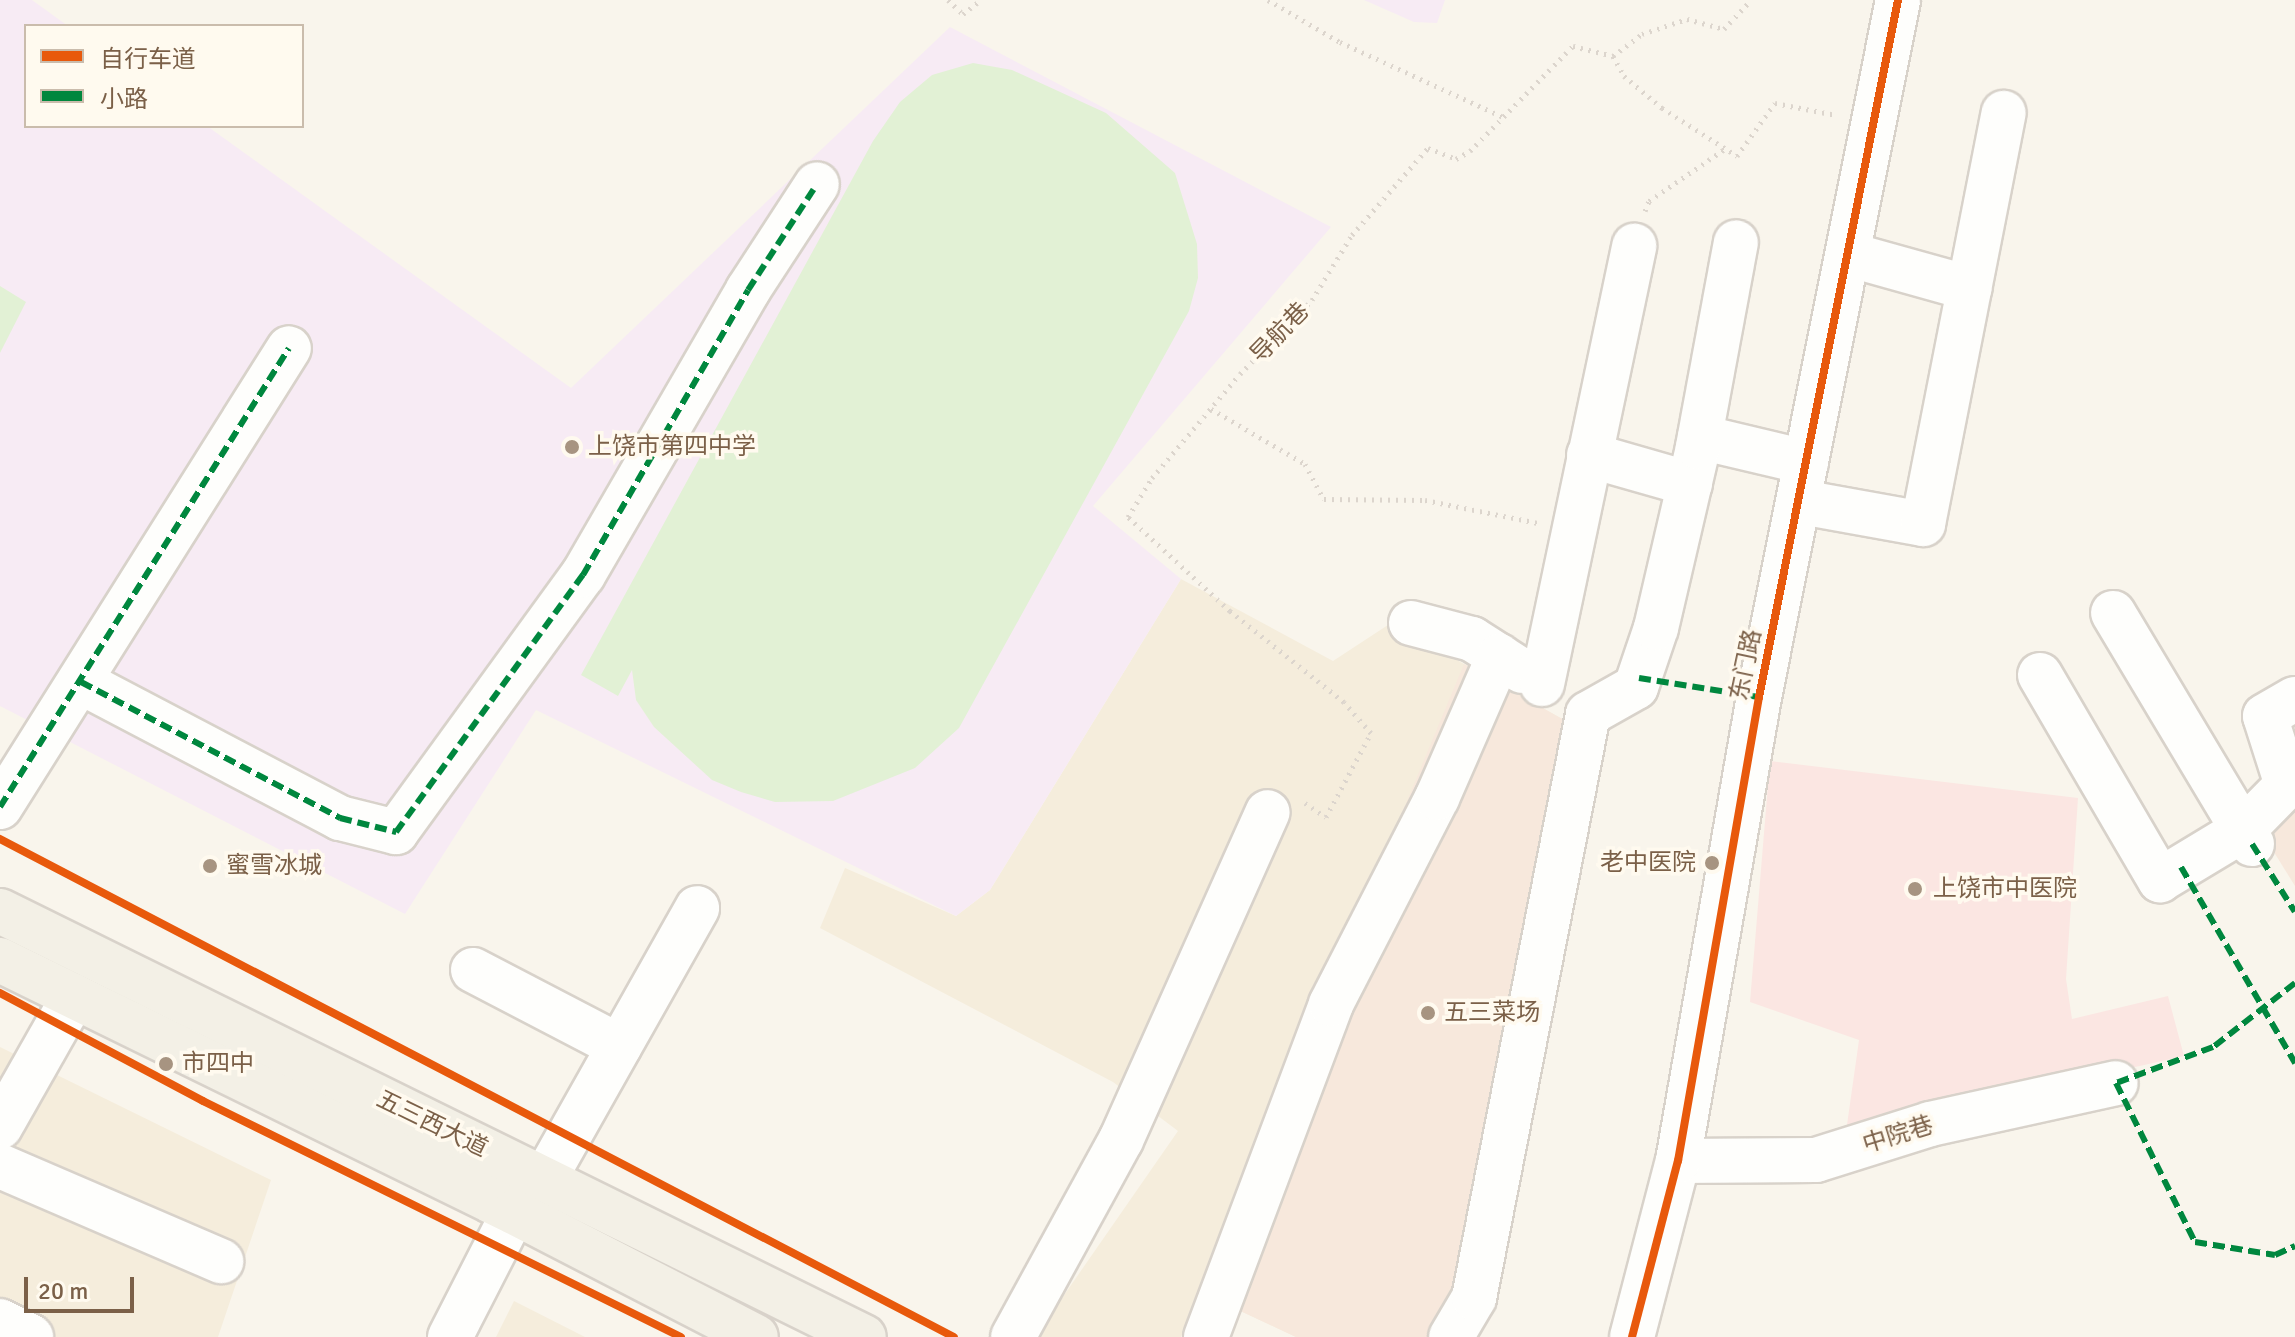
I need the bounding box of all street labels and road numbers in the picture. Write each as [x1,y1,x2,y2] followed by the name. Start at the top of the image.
[1245,297,1315,369] street label: 导航巷
[1724,627,1768,703] street label: 东门路
[372,1085,492,1163] street label: 五三西大道
[1859,1111,1937,1159] street label: 中院巷

